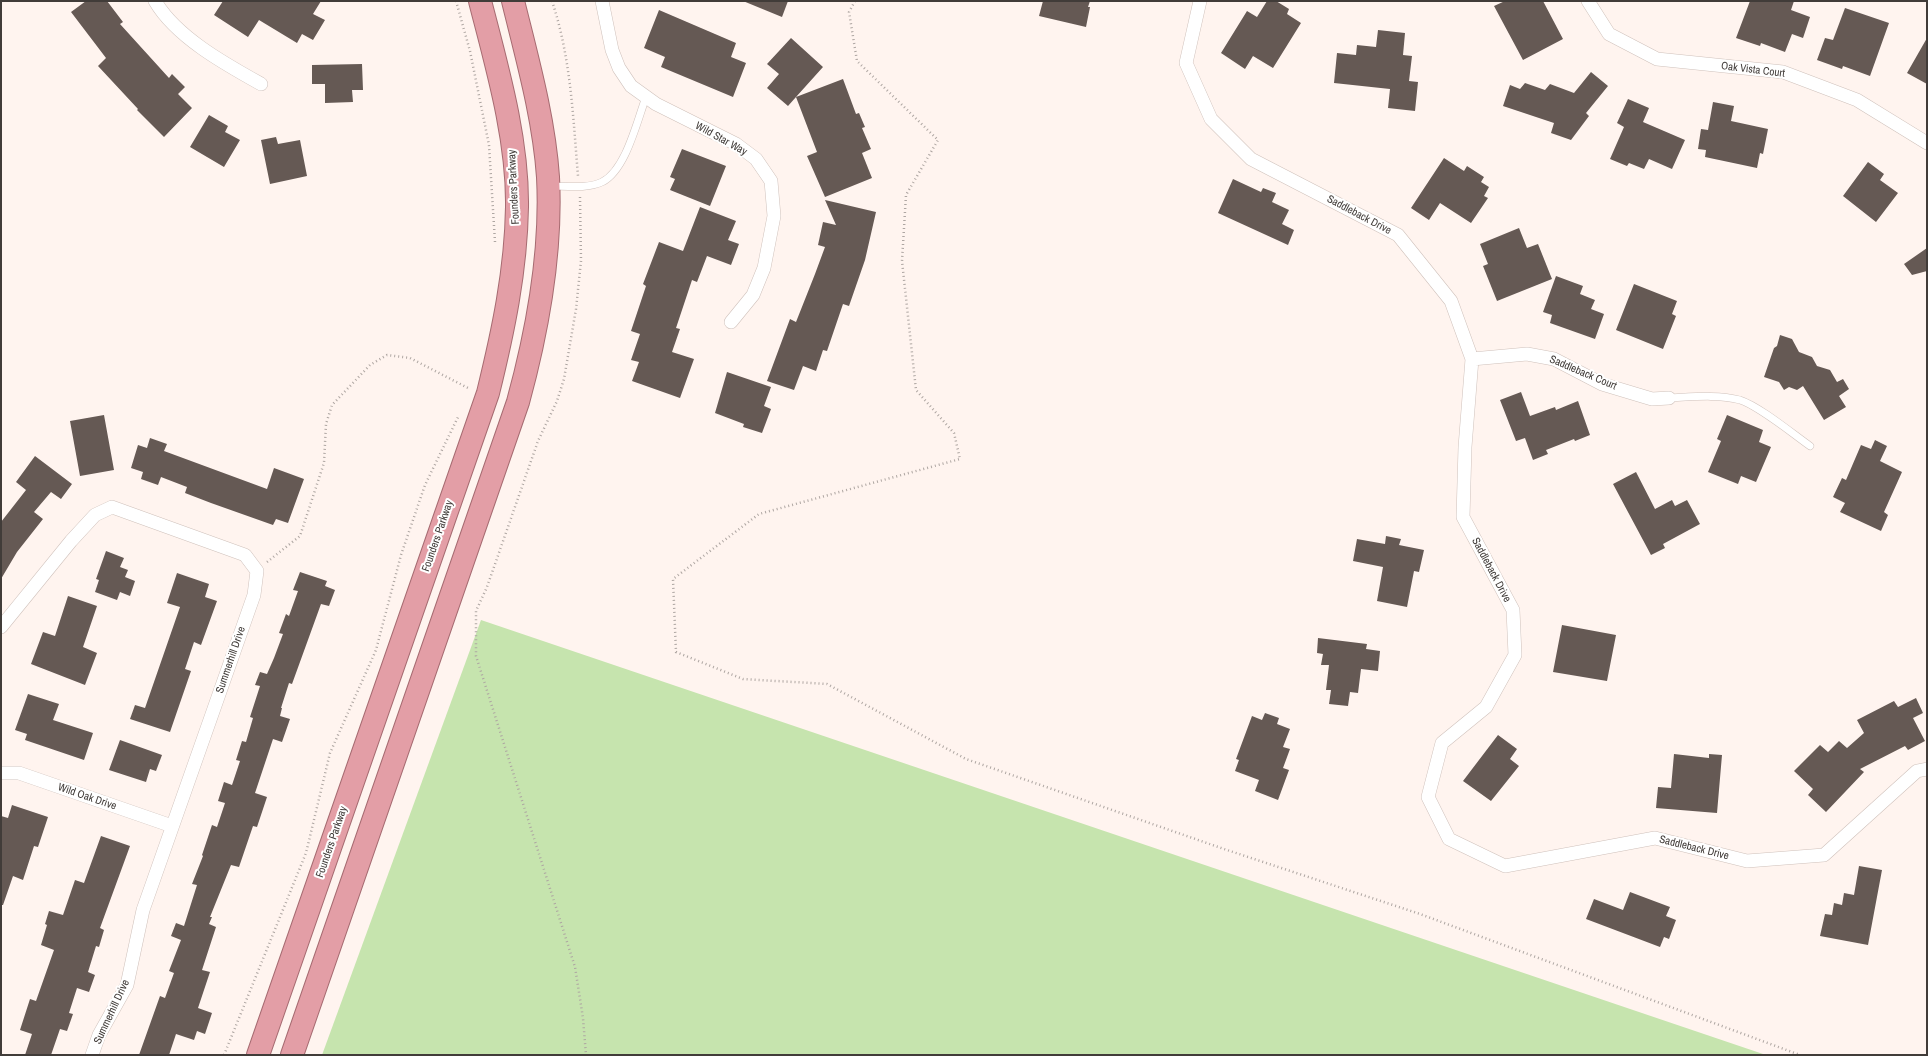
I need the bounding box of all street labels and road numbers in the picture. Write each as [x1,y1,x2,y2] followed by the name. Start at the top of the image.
[1720,60,1786,80] street label: Oak Vista Court
[693,119,749,159] street label: Wild Star Way
[505,149,523,225] street label: Founders Parkway
[1324,192,1394,238] street label: Saddleback Drive
[1547,353,1619,393] street label: Saddleback Court
[420,499,456,573] street label: Founders Parkway
[1468,535,1514,605] street label: Saddleback Drive
[213,625,249,695] street label: Summerhill Drive
[56,781,118,813] street label: Wild Oak Drive
[314,805,350,879] street label: Founders Parkway
[1658,833,1730,863] street label: Saddleback Drive
[91,978,133,1046] street label: Summerhill Drive

